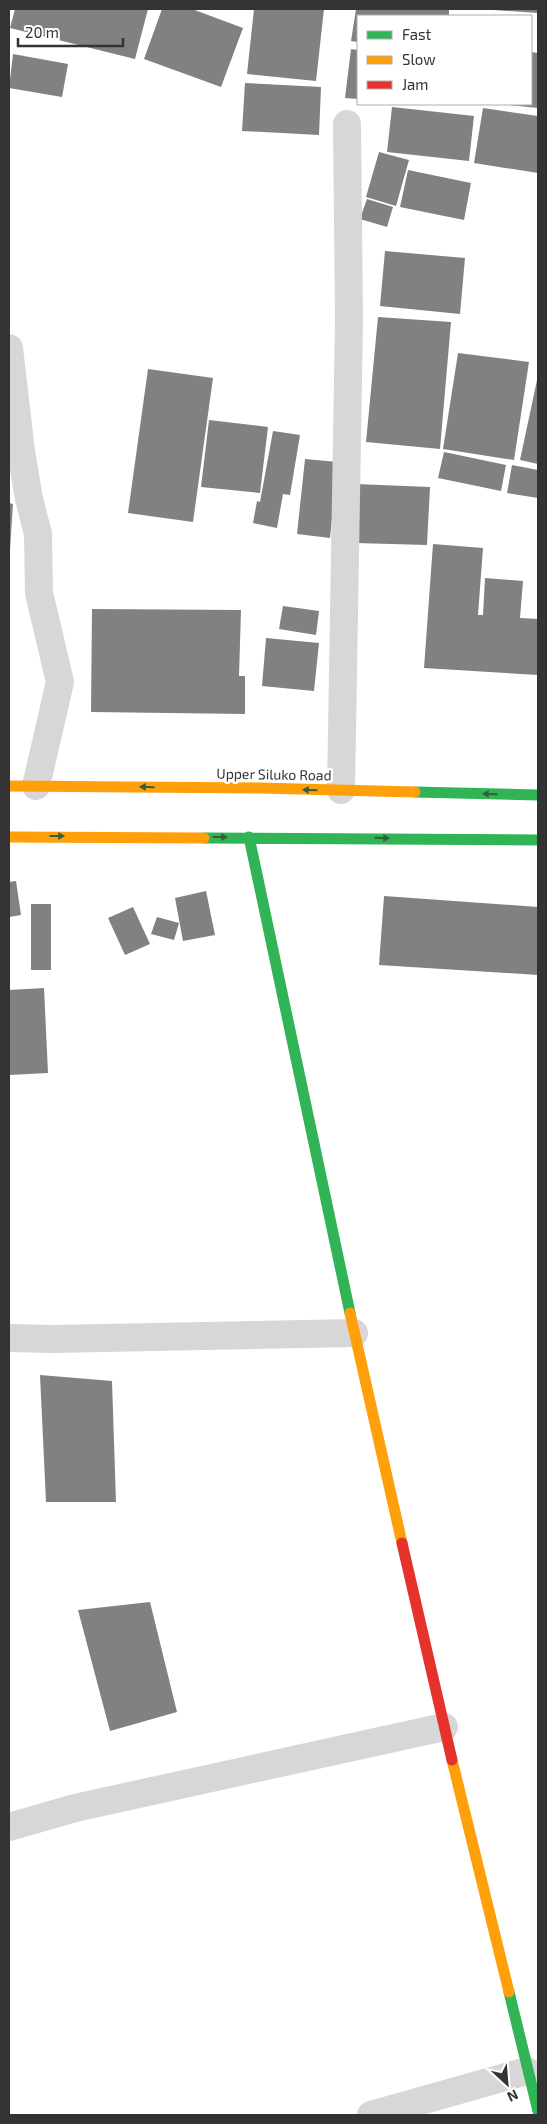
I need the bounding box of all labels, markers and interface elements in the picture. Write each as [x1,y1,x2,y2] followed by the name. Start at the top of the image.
[18,15,122,47] scale bar
[357,15,532,105] legend
[25,23,59,41] text: 20 m
[402,25,432,43] text: Fast
[402,50,436,68] text: Slow
[402,75,428,93] text: Jam
[216,764,332,784] street label: Upper Siluko Road
[139,783,155,791] one-way arrow
[301,785,317,793] one-way arrow
[481,789,497,797] one-way arrow
[50,832,66,840] one-way arrow
[212,833,228,841] one-way arrow
[375,834,391,842] one-way arrow
[482,2059,532,2109] north arrow
[505,2086,521,2106] text: N

